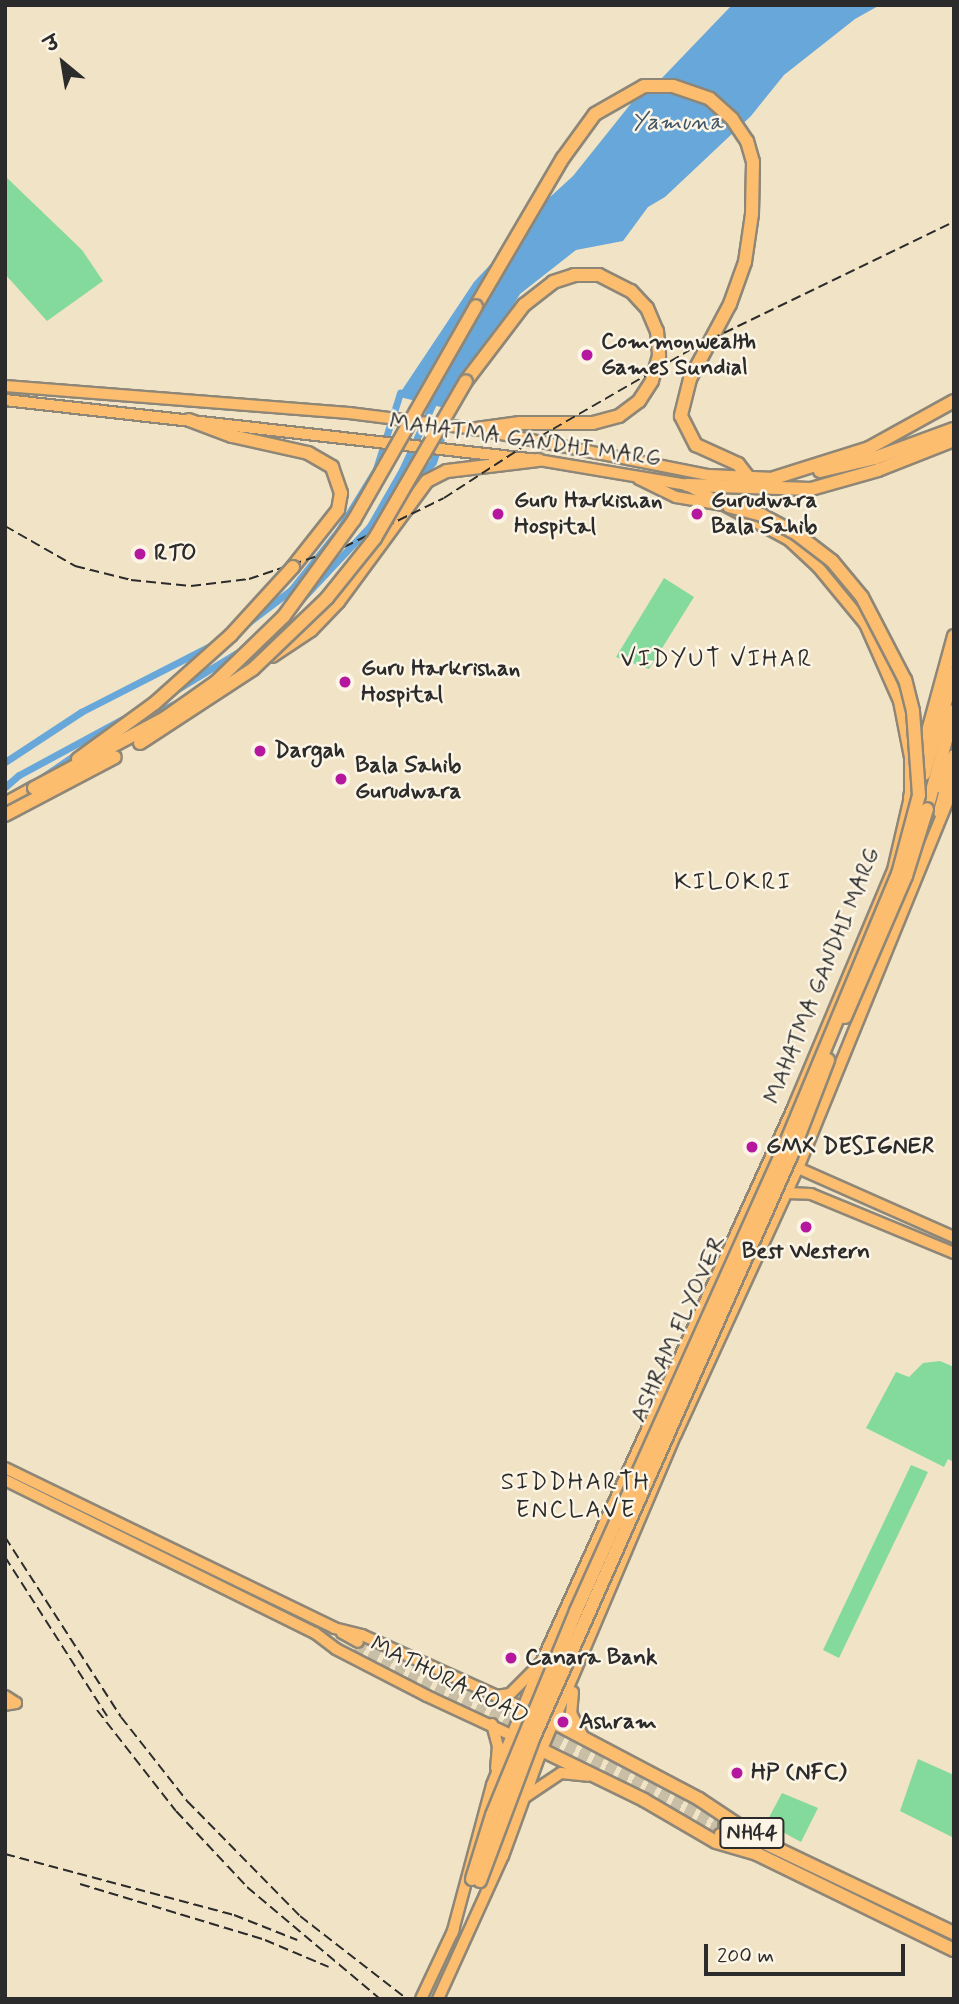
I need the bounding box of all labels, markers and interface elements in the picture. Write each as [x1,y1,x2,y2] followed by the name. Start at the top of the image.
[28,28,98,98] north arrow
[41,30,64,58] text: उ
[631,109,723,137] water label: Yamuna
[601,328,756,382] place label: Commonwealth Games Sundial
[579,347,595,363] marker: Commonwealth Games Sundial
[385,408,665,474] street label: MAHATMA GANDHI MARG
[514,487,659,541] place label: Guru Harkishan Hospital
[711,487,817,541] place label: Gurudwara Bala Sahib
[488,504,508,524] marker: Guru Harkishan Hospital
[689,506,705,522] marker: Gurudwara Bala Sahib
[154,540,197,568] place label: RTO
[132,546,148,562] marker: RTO
[624,646,810,674] district label: VIDYUT VIHAR
[361,655,515,709] place label: Guru Harkrishan Hospital
[335,672,355,692] marker: Guru Harkrishan Hospital
[274,737,345,765] place label: Dargah
[252,743,268,759] marker: Dargah
[355,752,461,806] place label: Bala Sahib Gurudwara
[333,771,349,787] marker: Bala Sahib Gurudwara
[758,841,888,1111] street label: MAHATMA GANDHI MARG
[680,869,786,897] district label: KILOKRI
[766,1133,934,1161] place label: GMX DESIGNER
[744,1139,760,1155] marker: GMX DESIGNER
[798,1219,814,1235] marker: Best Western
[627,1234,731,1424] street label: ASHRAM FLYOVER
[742,1238,870,1266] place label: Best Western
[502,1469,650,1525] district label: SIDDHARTH ENCLAVE
[366,1631,532,1731] street label: MATHURA ROAD
[525,1644,658,1672] place label: Canara Bank
[503,1650,519,1666] marker: Canara Bank
[579,1708,657,1736] place label: Ashram
[553,1712,573,1732] marker: Ashram
[751,1759,847,1787] place label: HP (NFC)
[729,1765,745,1781] marker: HP (NFC)
[719,1815,785,1850] road number: NH44
[707,1930,908,1974] scale bar
[717,1942,774,1970] text: 200 m

